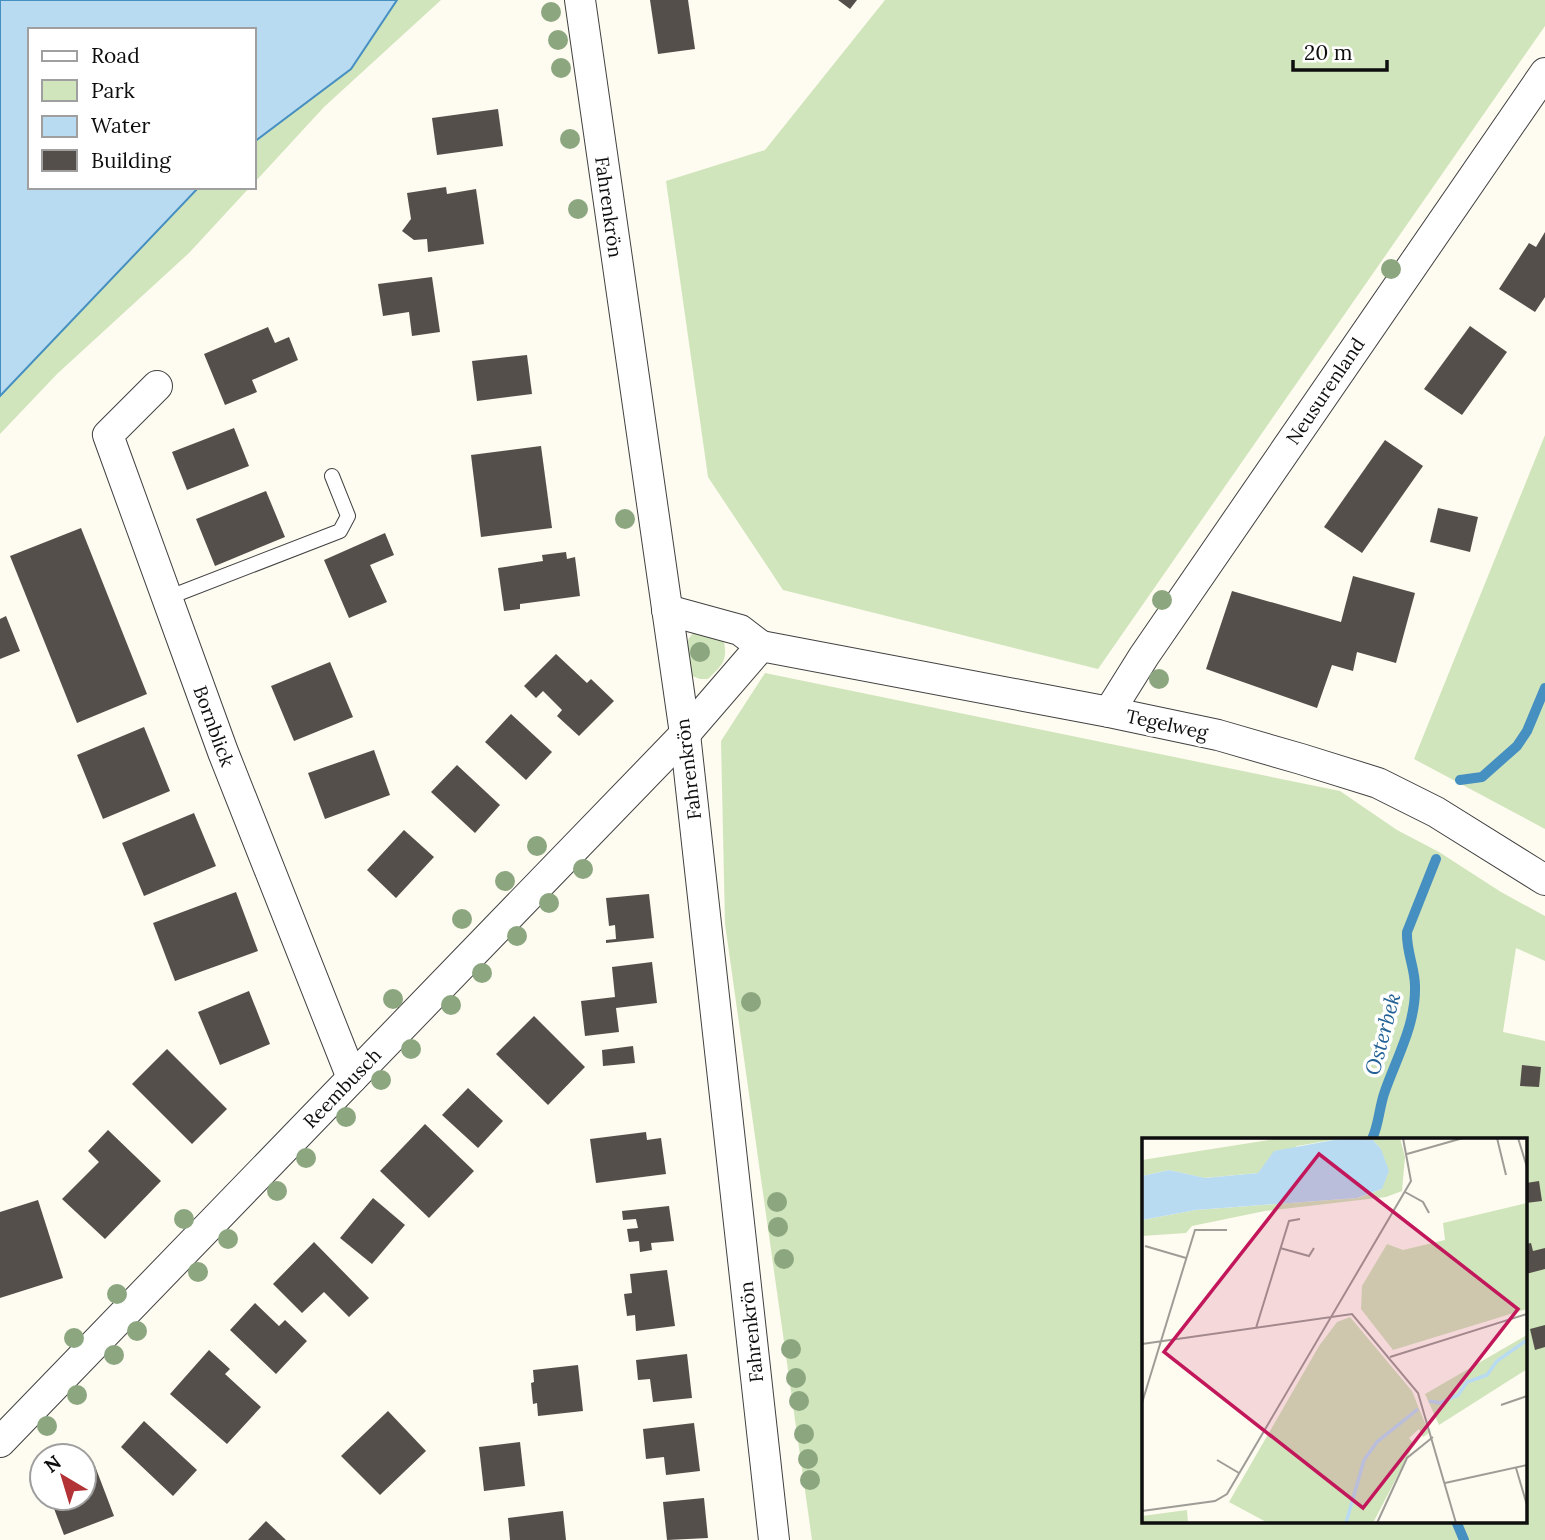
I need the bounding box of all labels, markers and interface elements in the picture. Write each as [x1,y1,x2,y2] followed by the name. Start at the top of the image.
[28,28,256,189] legend
[1293,28,1388,72] scale bar
[1304,39,1353,66] text: 20 m
[91,42,140,69] text: Road
[91,77,135,104] text: Park
[91,112,150,139] text: Water
[91,147,171,174] text: Building
[590,155,628,259] street label: Fahrenkrön
[1280,333,1370,449] street label: Neusurenland
[188,682,240,771] street label: Bornblick
[1124,704,1211,744] street label: Tegelweg
[670,717,706,821] street label: Fahrenkrön
[1359,990,1406,1078] water label: Osterbek
[298,1043,386,1133] street label: Reembusch
[1142,1138,1528,1522] inset map
[734,1280,768,1384] street label: Fahrenkrön
[28,1442,98,1512] north arrow
[39,1449,66,1478] text: N

